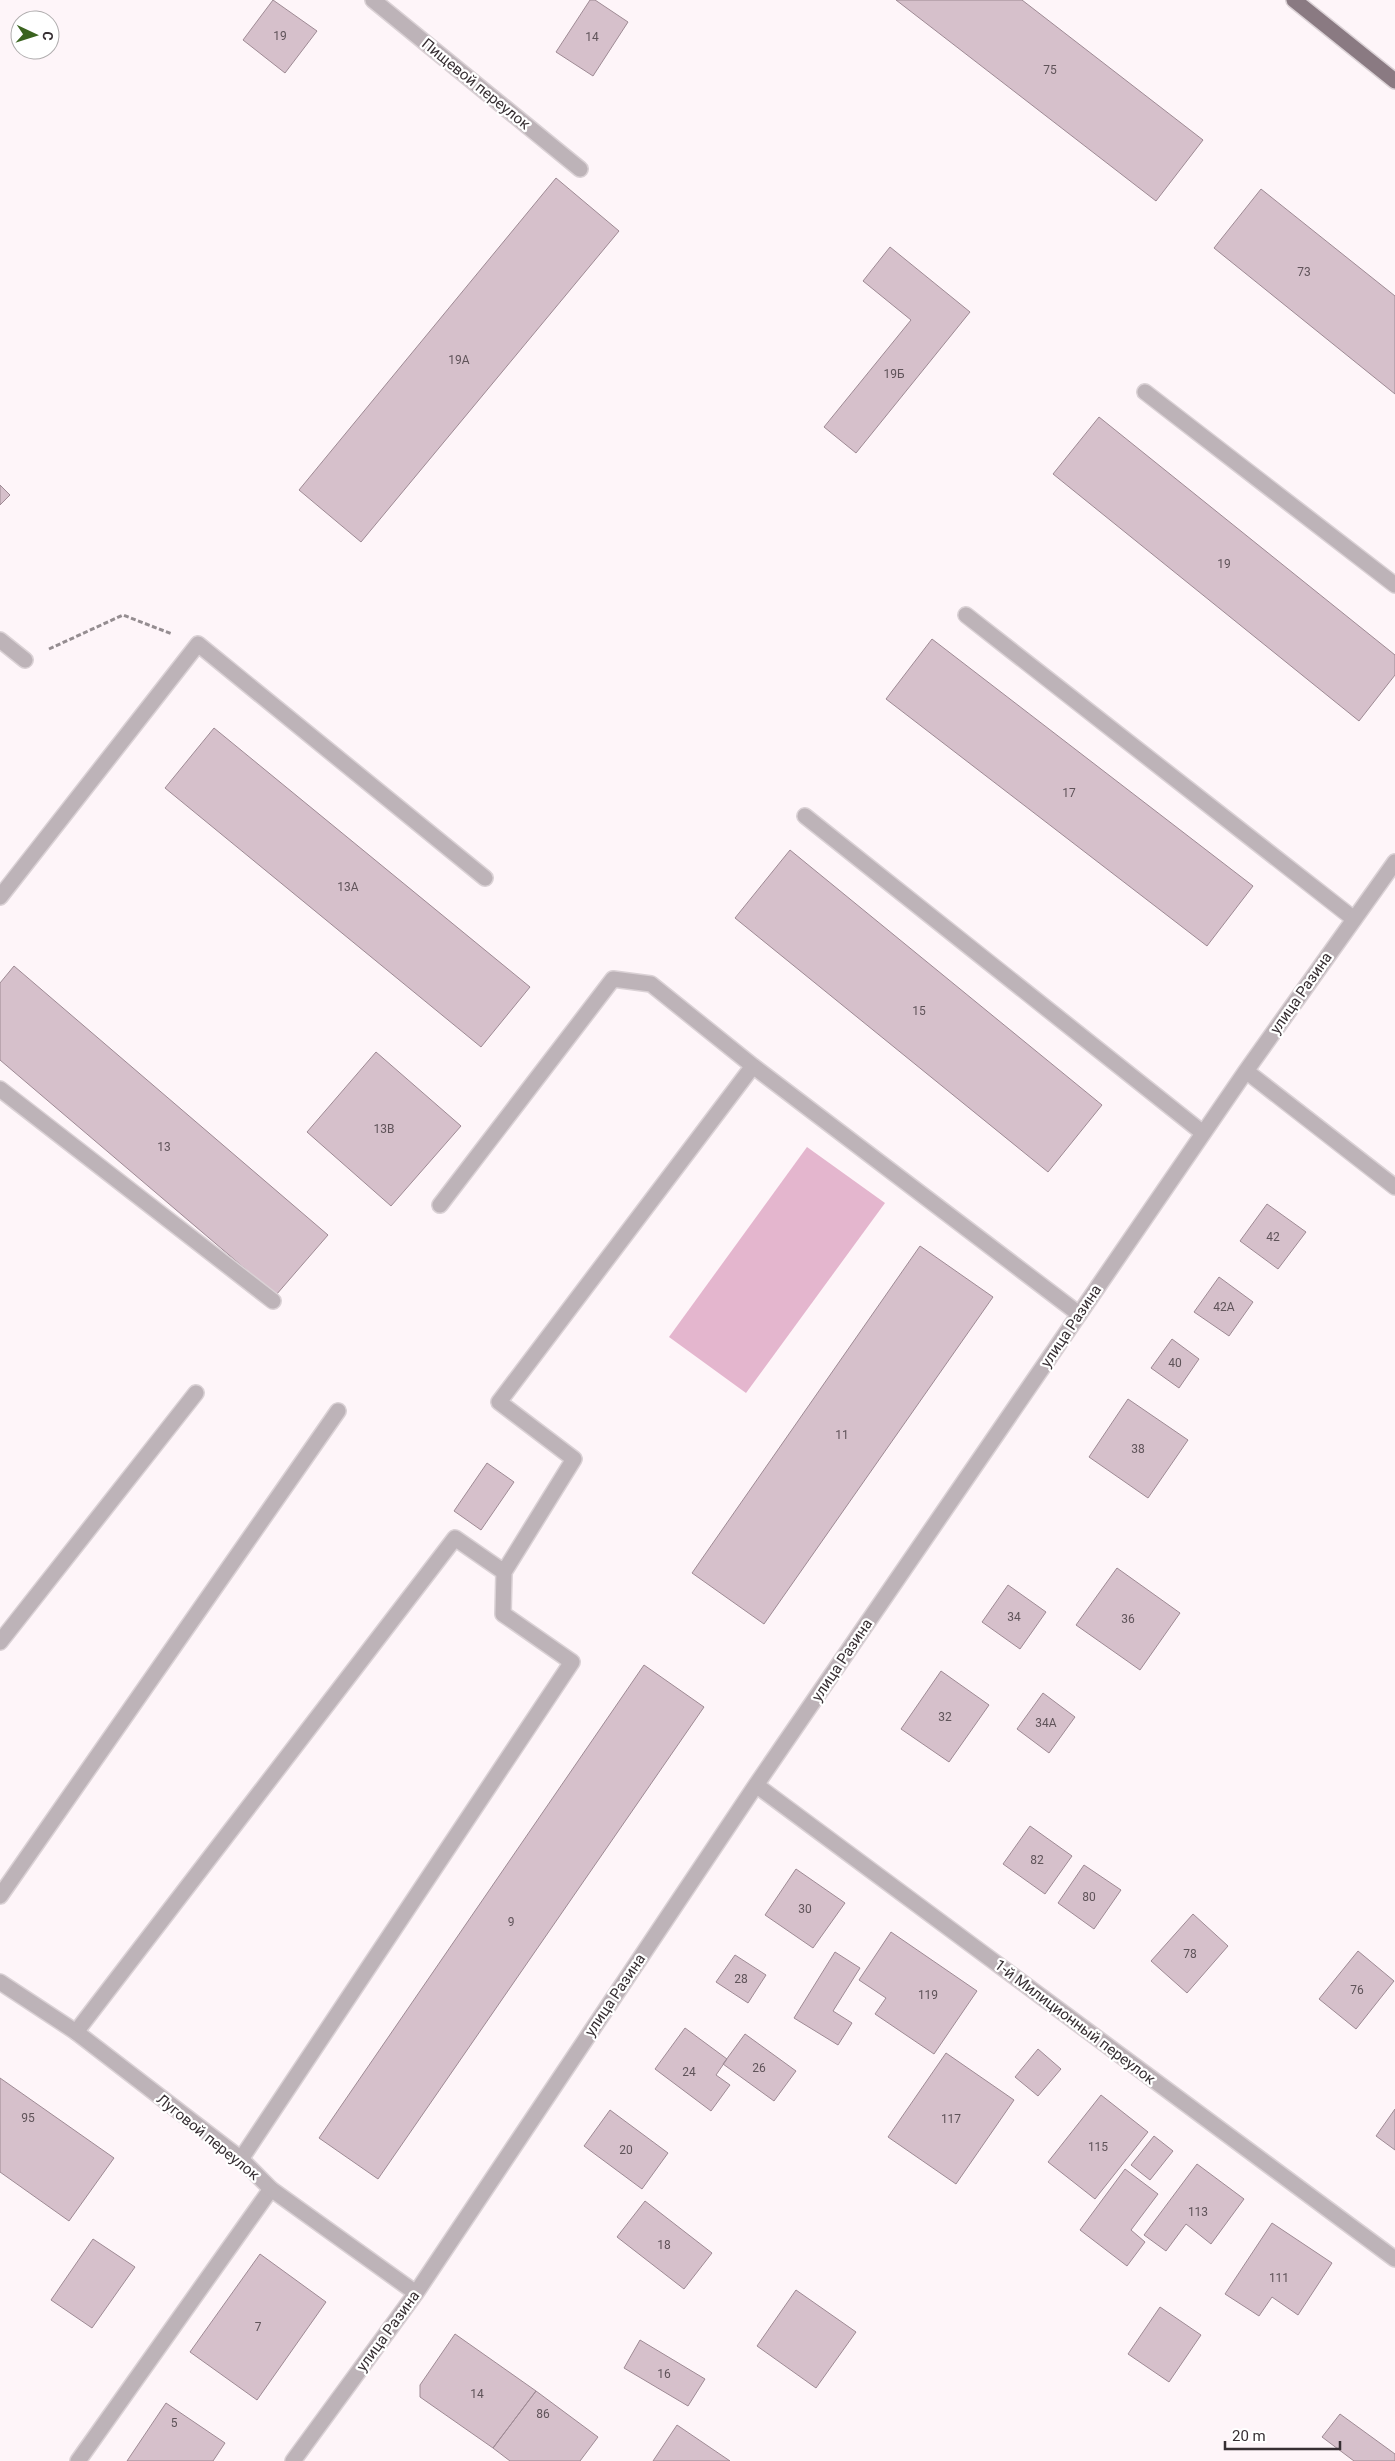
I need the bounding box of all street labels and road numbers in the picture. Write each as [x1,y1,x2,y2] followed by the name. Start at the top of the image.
[418,35,534,133] street label: Пищевой переулок
[1266,949,1336,1037] street label: улица Разина
[1037,1281,1105,1371] street label: улица Разина
[808,1615,876,1705] street label: улица Разина
[581,1950,649,2040] street label: улица Разина
[991,1956,1159,2088] street label: 1-й Милиционный переулок
[153,2090,263,2184] street label: Луговой переулок
[353,2287,423,2375] street label: улица Разина

